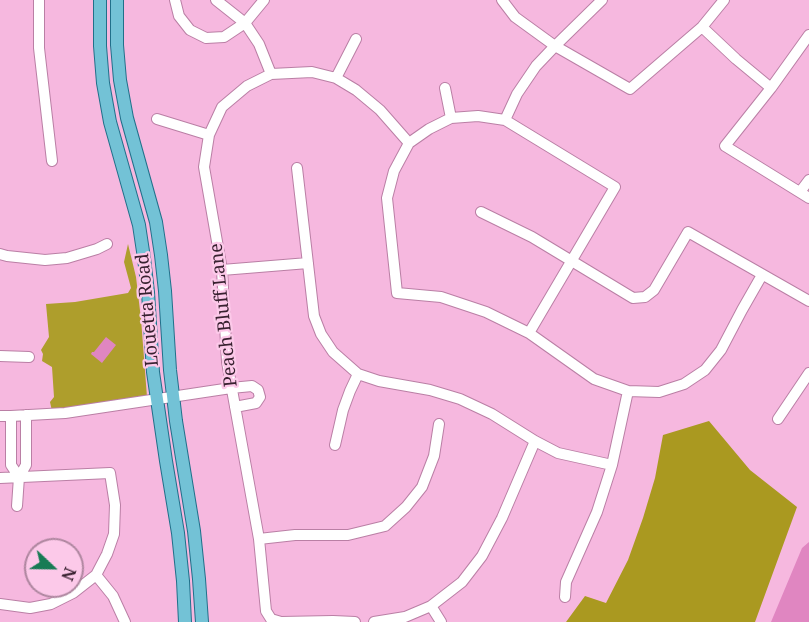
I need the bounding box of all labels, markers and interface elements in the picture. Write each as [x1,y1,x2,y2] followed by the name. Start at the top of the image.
[206,242,242,388] street label: Peach Bluff Lane
[132,253,164,367] street label: Louetta Road
[24,538,84,598] north arrow
[56,564,81,584] text: N

